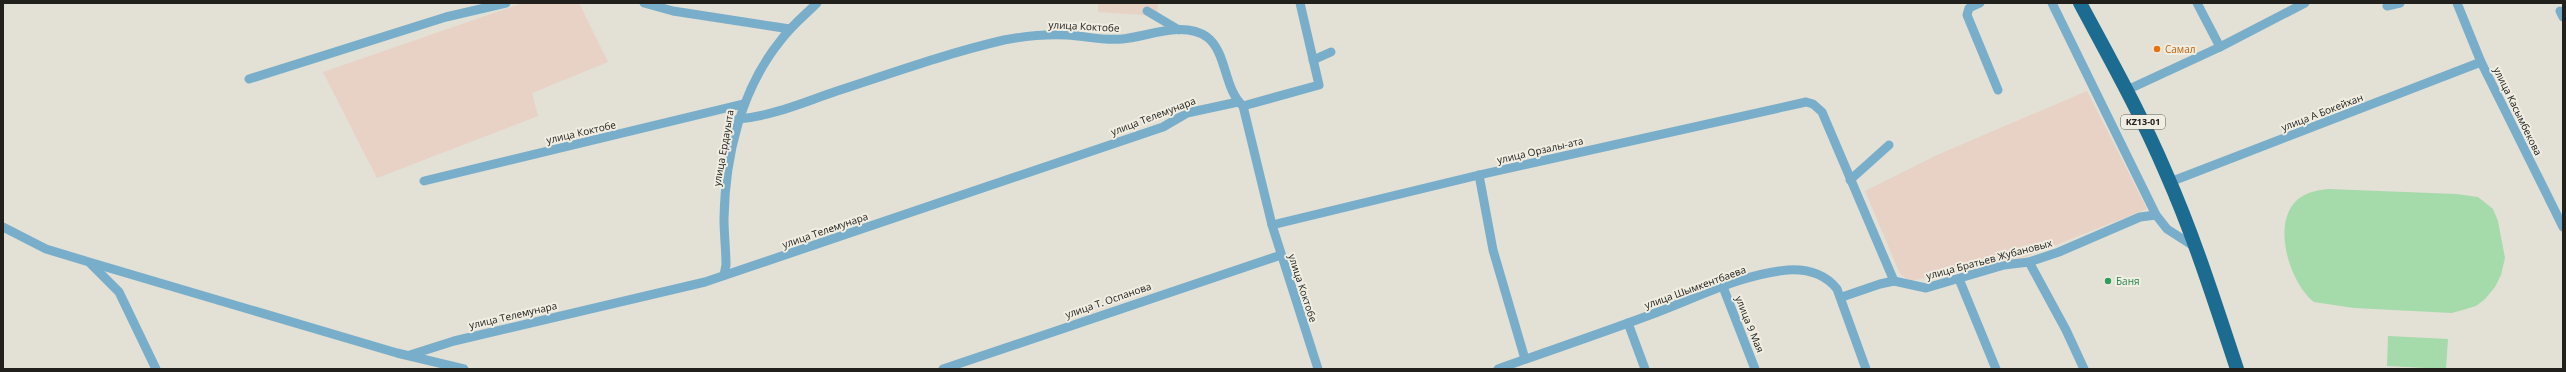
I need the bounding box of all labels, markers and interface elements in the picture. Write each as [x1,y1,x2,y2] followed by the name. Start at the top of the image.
[1048,17,1120,35] street label: улица Коктобе
[2165,42,2195,56] place label: Самал
[2152,44,2162,54] marker: Самал
[2490,64,2546,158] street label: улица Касымбекова
[2279,90,2365,134] street label: улица А Бокейхан
[1109,93,1197,139] street label: улица Телемунара
[709,109,737,187] street label: улица Ердауыта
[2121,115,2165,129] road number: KZ13-01
[545,117,618,147] street label: улица Коктобе
[1495,133,1585,167] street label: улица Орзалы-ата
[780,209,870,251] street label: улица Телемунара
[1925,235,2054,283] street label: улица Братьев Жубановых
[1285,252,1321,324] street label: улица Коктобе
[1642,262,1748,312] street label: улица Шымкентбаева
[2116,274,2140,288] place label: Баня
[2103,276,2113,286] marker: Баня
[1063,279,1153,321] street label: улица Т. Оспанова
[1732,294,1768,354] street label: улица 9 Мая
[468,298,558,332] street label: улица Телемунара

